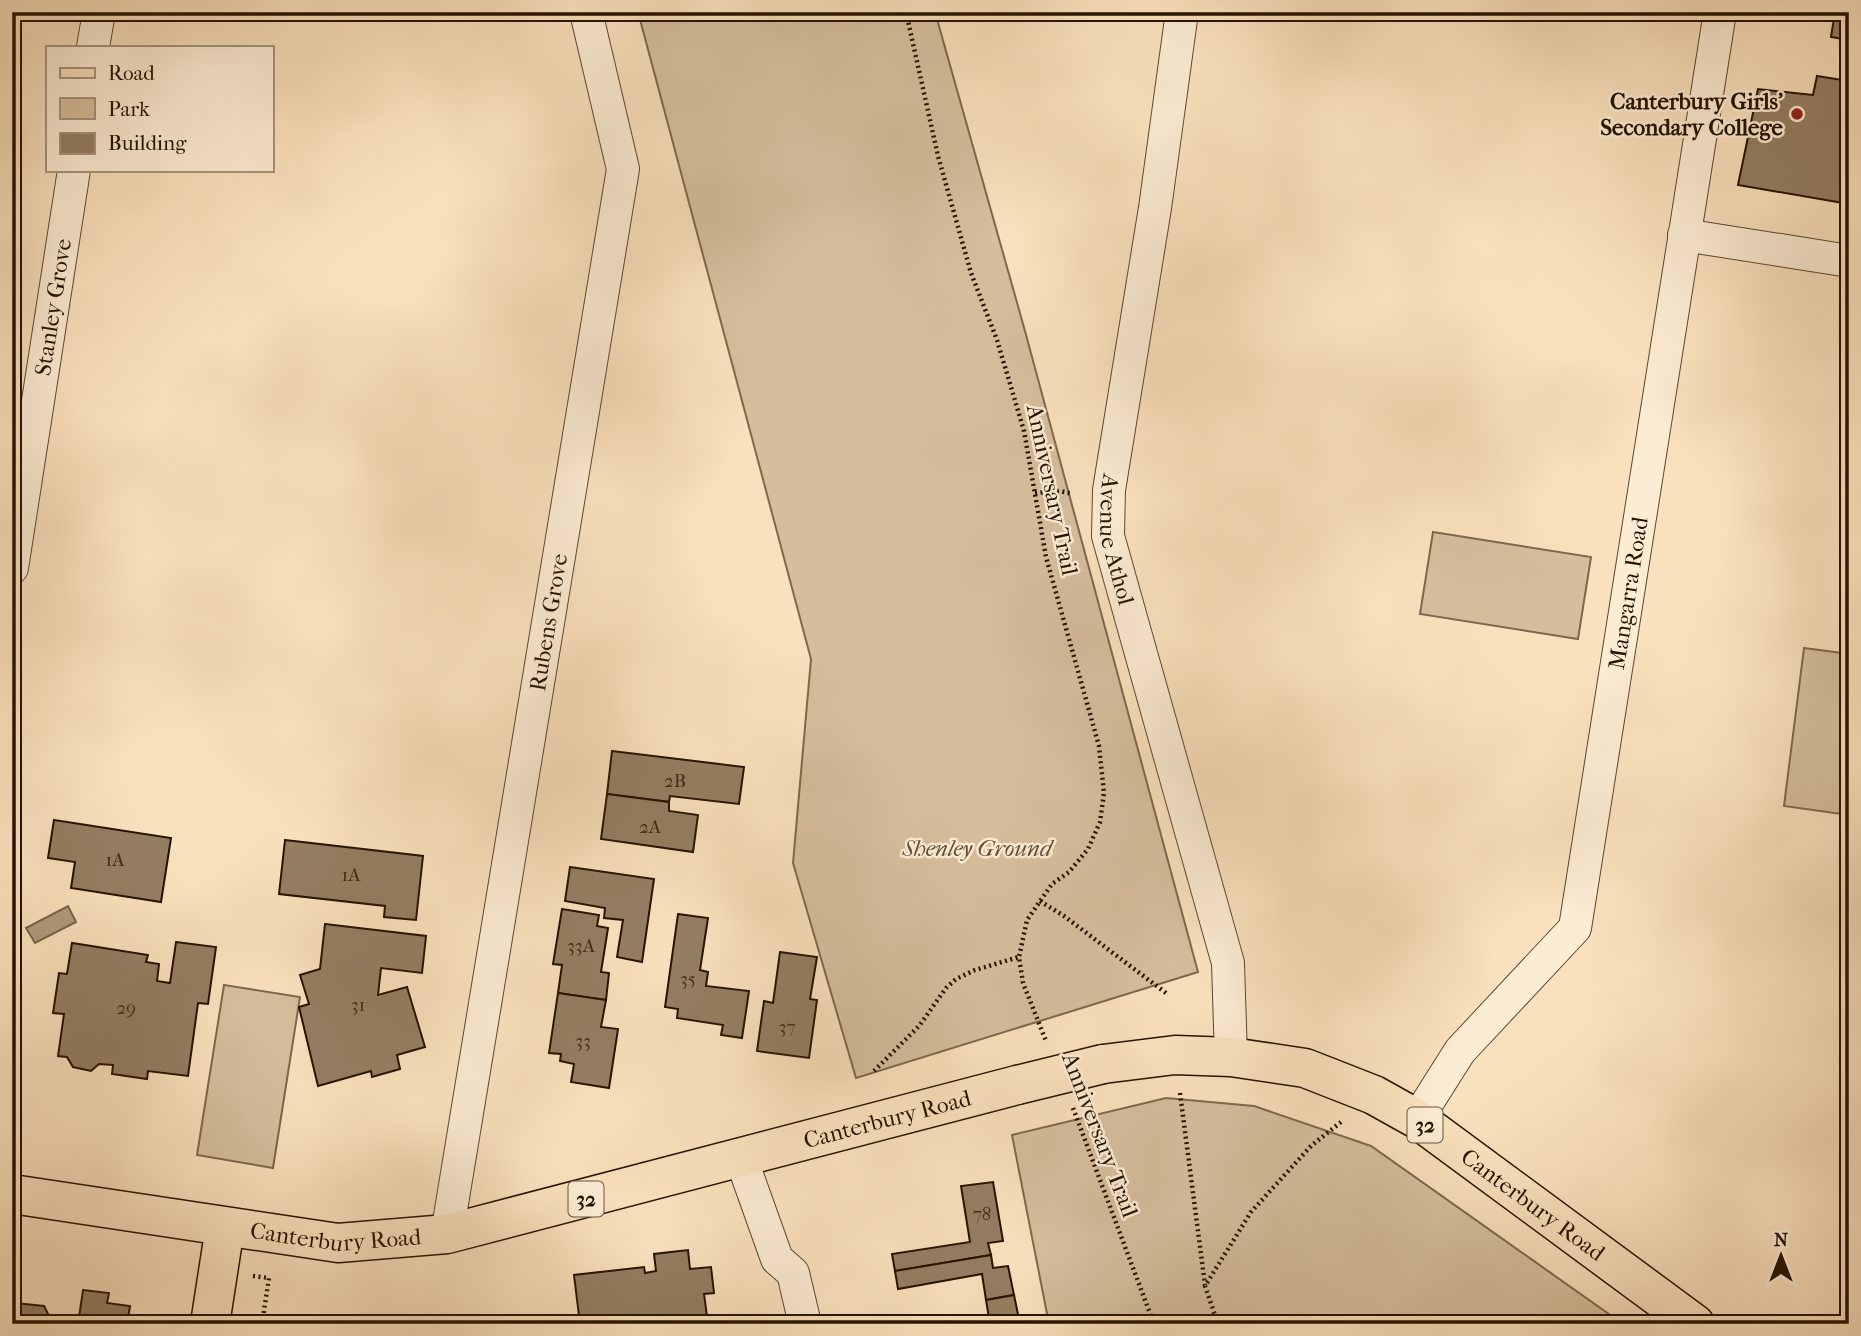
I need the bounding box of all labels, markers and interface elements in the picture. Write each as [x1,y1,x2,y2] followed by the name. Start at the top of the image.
[46,46,273,172] legend
[108,61,155,85] text: Road
[1600,88,1784,141] place label: Canterbury Girls' Secondary College
[108,97,150,121] text: Park
[1789,106,1805,122] marker: Canterbury Girls' Secondary College
[108,131,187,155] text: Building
[29,237,77,377] street label: Stanley Grove
[1021,401,1083,578] street label: Anniversary Trail
[1094,471,1140,608] street label: Avenue Athol
[1603,514,1654,671] street label: Mangarra Road
[523,551,573,693] street label: Rubens Grove
[664,770,686,792] house number: 2B
[639,816,662,838] house number: 2A
[901,835,1055,862] park label: Shenley Ground
[105,849,125,871] house number: 1A
[341,864,361,886] house number: 1A
[567,935,596,957] house number: 33A
[680,968,696,990] house number: 35
[351,994,365,1016] house number: 31
[116,997,136,1019] house number: 29
[779,1016,795,1038] house number: 37
[575,1030,591,1052] house number: 33
[1056,1048,1144,1222] street label: Anniversary Trail
[801,1084,974,1154] street label: Canterbury Road
[1408,1108,1442,1142] road number: 32
[1456,1143,1611,1267] street label: Canterbury Road
[568,1182,604,1216] road number: 32
[973,1203,991,1225] house number: 78
[248,1216,423,1257] street label: Canterbury Road
[1745,1220,1815,1290] north arrow
[1774,1229,1789,1251] text: N

